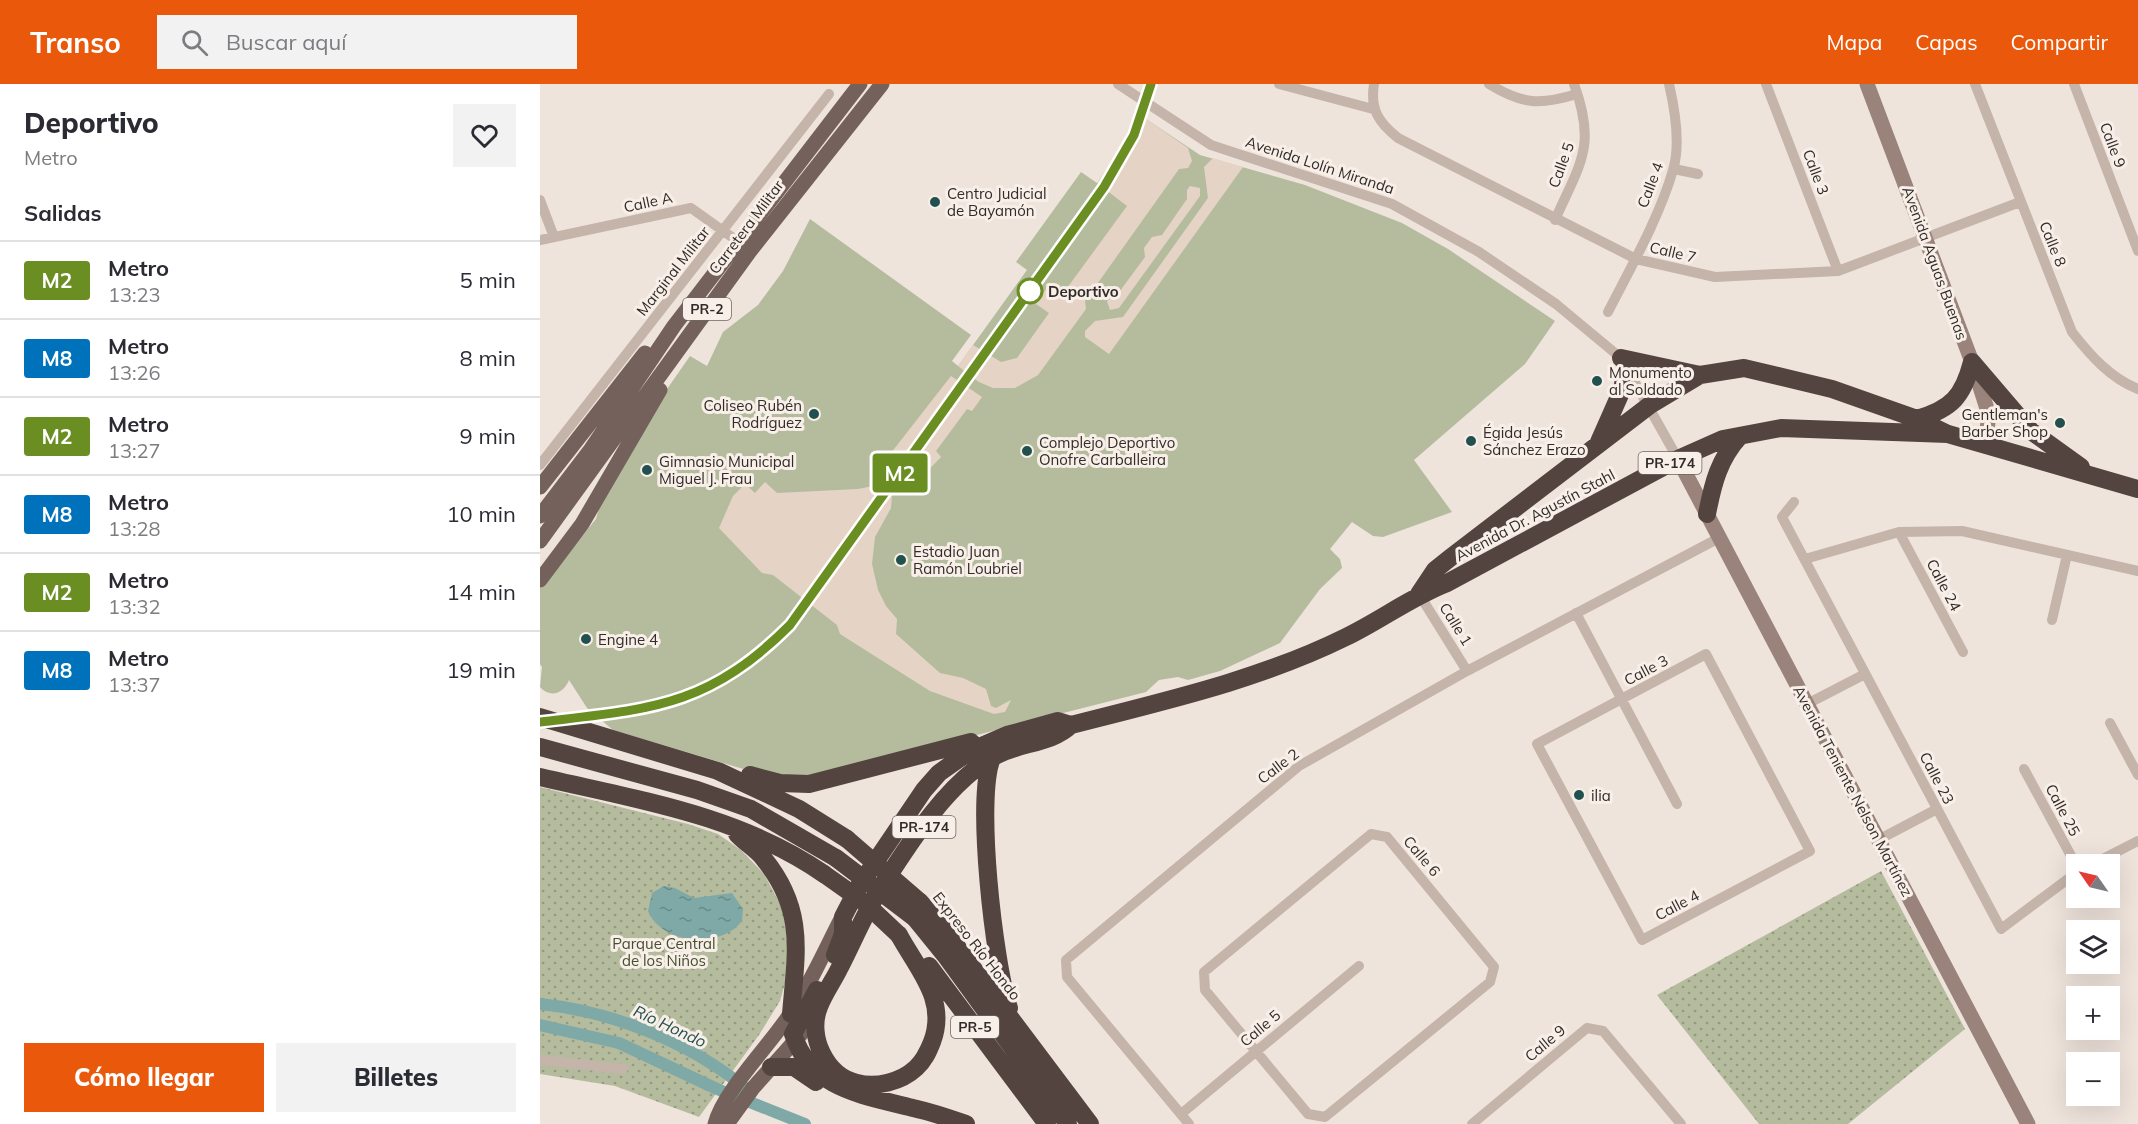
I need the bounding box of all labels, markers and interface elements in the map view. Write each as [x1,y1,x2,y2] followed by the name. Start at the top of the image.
[157,15,577,69] search box
[30,25,121,60] text: Transo
[178,26,211,59] icon: search
[226,28,347,56] text: Buscar aquí
[1827,29,1882,55] text: Mapa
[1915,29,1978,55] text: Capas
[2011,29,2108,55] text: Compartir
[453,104,516,167] button: heart
[24,105,159,140] text: Deportivo
[2096,120,2130,170] street label: Calle 9
[1243,132,1397,198] street label: Avenida Lolín Miranda
[1544,140,1578,190] street label: Calle 5
[24,145,78,170] text: Metro
[1799,147,1833,197] street label: Calle 3
[1633,160,1667,210] street label: Calle 4
[704,176,788,278] street label: Carretera Militar
[947,184,1047,220] place label: Centro Judicial de Bayamón
[1898,184,1972,342] street label: Avenida Aguas Buenas
[622,188,674,216] street label: Calle A
[928,195,942,209] marker: Centro Judicial de Bayamón
[24,199,102,227] text: Salidas
[2035,219,2071,269] street label: Calle 8
[632,222,714,320] street label: Marginal Militar
[1648,237,1698,267] street label: Calle 7
[108,254,169,282] text: Metro
[460,266,516,294] text: 5 min
[42,267,72,293] text: M2
[1017,278,1043,304] marker: Deportivo
[108,282,161,307] text: 13:23
[1048,282,1119,301] place label: Deportivo
[683,298,731,320] road number: PR-2
[108,332,169,360] text: Metro
[460,344,516,372] text: 8 min
[42,345,72,371] text: M8
[108,360,161,385] text: 13:26
[1609,363,1692,399] place label: Monumento al Soldado
[1590,374,1604,388] marker: Monumento al Soldado
[703,396,802,432] place label: Coliseo Rubén Rodríguez
[1961,405,2048,441] place label: Gentleman's Barber Shop
[807,407,821,421] marker: Coliseo Rubén Rodríguez
[108,410,169,438] text: Metro
[2053,416,2067,430] marker: Gentleman's Barber Shop
[460,422,516,450] text: 9 min
[42,423,72,449] text: M2
[1483,423,1586,459] place label: Égida Jesús Sánchez Erazo
[1039,433,1175,469] place label: Complejo Deportivo Onofre Carballeira
[1464,434,1478,448] marker: Égida Jesús Sánchez Erazo
[108,438,161,463] text: 13:27
[1020,444,1034,458] marker: Complejo Deportivo Onofre Carballeira
[659,452,794,488] place label: Gimnasio Municipal Miguel J. Frau
[1638,452,1702,474] road number: PR-174
[873,454,927,492] line badge: M2
[885,460,915,486] text: M2
[640,463,654,477] marker: Gimnasio Municipal Miguel J. Frau
[1452,465,1618,565] street label: Avenida Dr. Agustín Stahl
[108,488,169,516] text: Metro
[446,500,516,528] text: 10 min
[42,501,72,527] text: M8
[108,516,161,541] text: 13:28
[913,542,1022,578] place label: Estadio Juan Ramón Loubriel
[894,553,908,567] marker: Estadio Juan Ramón Loubriel
[1922,556,1966,614] street label: Calle 24
[108,566,169,594] text: Metro
[446,578,516,606] text: 14 min
[42,579,72,605] text: M2
[108,594,161,619] text: 13:32
[1435,599,1477,649] street label: Calle 1
[598,630,658,649] place label: Engine 4
[579,632,593,646] marker: Engine 4
[108,644,169,672] text: Metro
[1621,651,1671,689] street label: Calle 3
[446,656,516,684] text: 19 min
[42,657,72,683] text: M8
[108,672,161,697] text: 13:37
[1789,682,1917,900] street label: Avenida Teniente Nelson Martínez
[1253,744,1303,788] street label: Calle 2
[1915,749,1959,807] street label: Calle 23
[2041,781,2085,839] street label: Calle 25
[1591,786,1611,805] place label: ilia
[1572,788,1586,802] marker: ilia
[892,816,956,838] road number: PR-174
[1400,832,1444,880] street label: Calle 6
[2066,854,2120,908] north arrow
[2066,854,2120,1106] map controls
[1652,886,1702,924] street label: Calle 4
[929,888,1025,1004] street label: Expreso Río Hondo
[2066,920,2120,974] button: layers
[612,934,716,970] park label: Parque Central de los Niños
[2066,986,2120,1040] button: +
[631,1001,709,1051] water label: Río Hondo
[1236,1006,1284,1050] street label: Calle 5
[951,1016,999,1038] road number: PR-5
[1521,1021,1569,1065] street label: Calle 9
[24,1043,264,1112] button: Cómo llegar
[276,1043,516,1112] button: Billetes
[2066,1052,2120,1106] button: −

